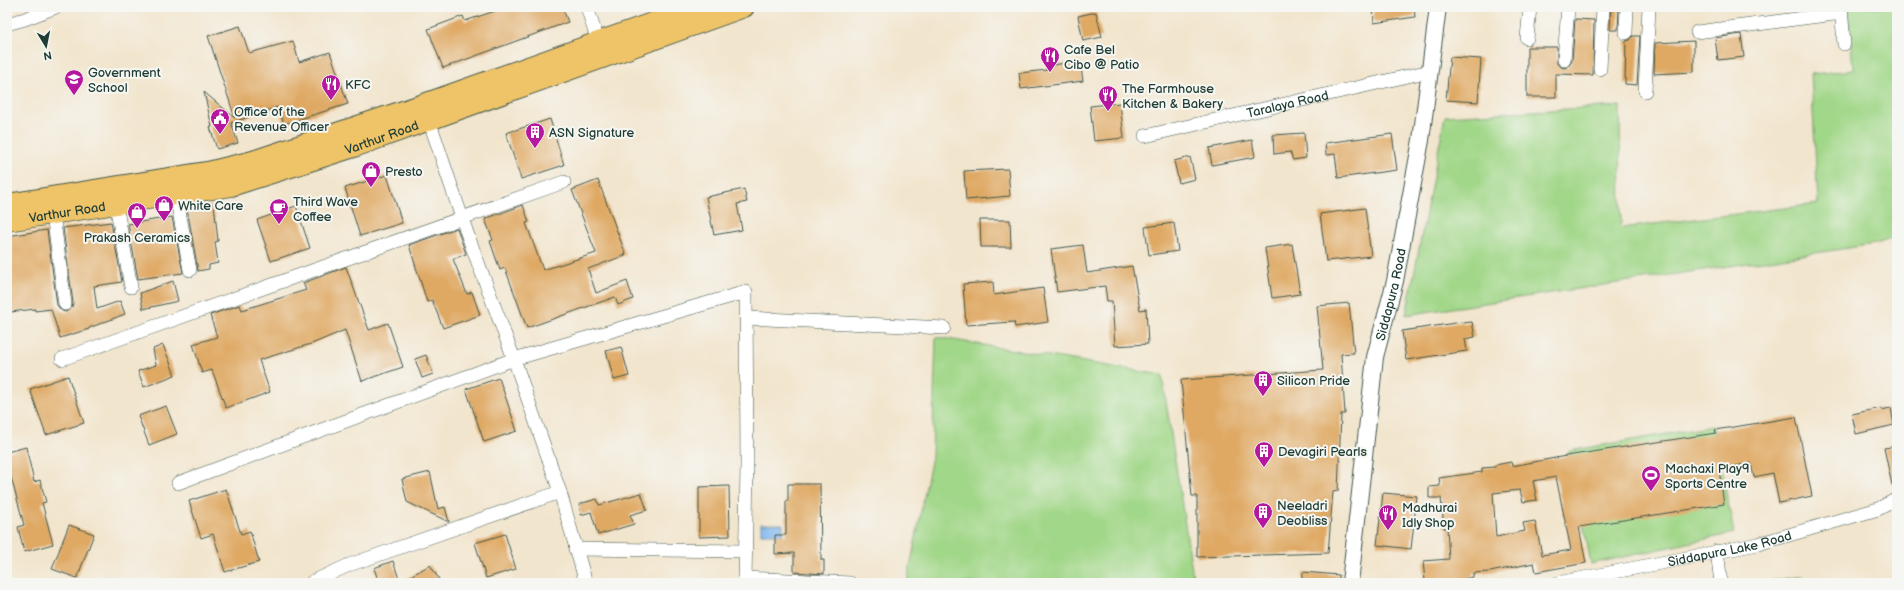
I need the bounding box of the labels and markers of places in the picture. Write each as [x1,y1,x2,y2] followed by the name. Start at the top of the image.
[1064,42,1139,73] place label: Cafe Bel Cibo @ Patio
[1039,45,1061,73] restaurant icon: Cafe Bel Cibo @ Patio
[88,65,161,96] place label: Government School
[63,68,85,96] school or university icon: Government School
[320,73,342,101] restaurant icon: KFC
[345,77,370,93] place label: KFC
[1122,81,1223,112] place label: The Farmhouse Kitchen & Bakery
[1097,84,1119,112] restaurant icon: The Farmhouse Kitchen & Bakery
[234,104,329,135] place label: Office of the Revenue Officer
[209,107,231,135] public building icon: Office of the Revenue Officer
[524,121,546,149] building icon: ASN Signature
[549,125,635,141] place label: ASN Signature
[360,160,382,188] shop icon: Presto
[385,164,423,180] place label: Presto
[153,194,175,222] shop icon: White Care
[293,194,358,225] place label: Third Wave Coffee
[268,197,290,225] cafe icon: Third Wave Coffee
[178,198,243,214] place label: White Care
[126,201,148,229] shop icon: Prakash Ceramics
[84,230,191,246] place label: Prakash Ceramics
[1252,369,1274,397] building icon: Silicon Pride
[1277,373,1350,389] place label: Silicon Pride
[1253,440,1275,468] building icon: Devagiri Pearls
[1278,444,1367,460] place label: Devagiri Pearls
[1665,461,1749,492] place label: Machaxi Play9 Sports Centre
[1640,464,1662,492] sports icon: Machaxi Play9 Sports Centre
[1277,498,1328,529] place label: Neeladri Deobliss
[1402,500,1457,531] place label: Madhurai Idly Shop
[1252,501,1274,529] building icon: Neeladri Deobliss
[1377,503,1399,531] restaurant icon: Madhurai Idly Shop

